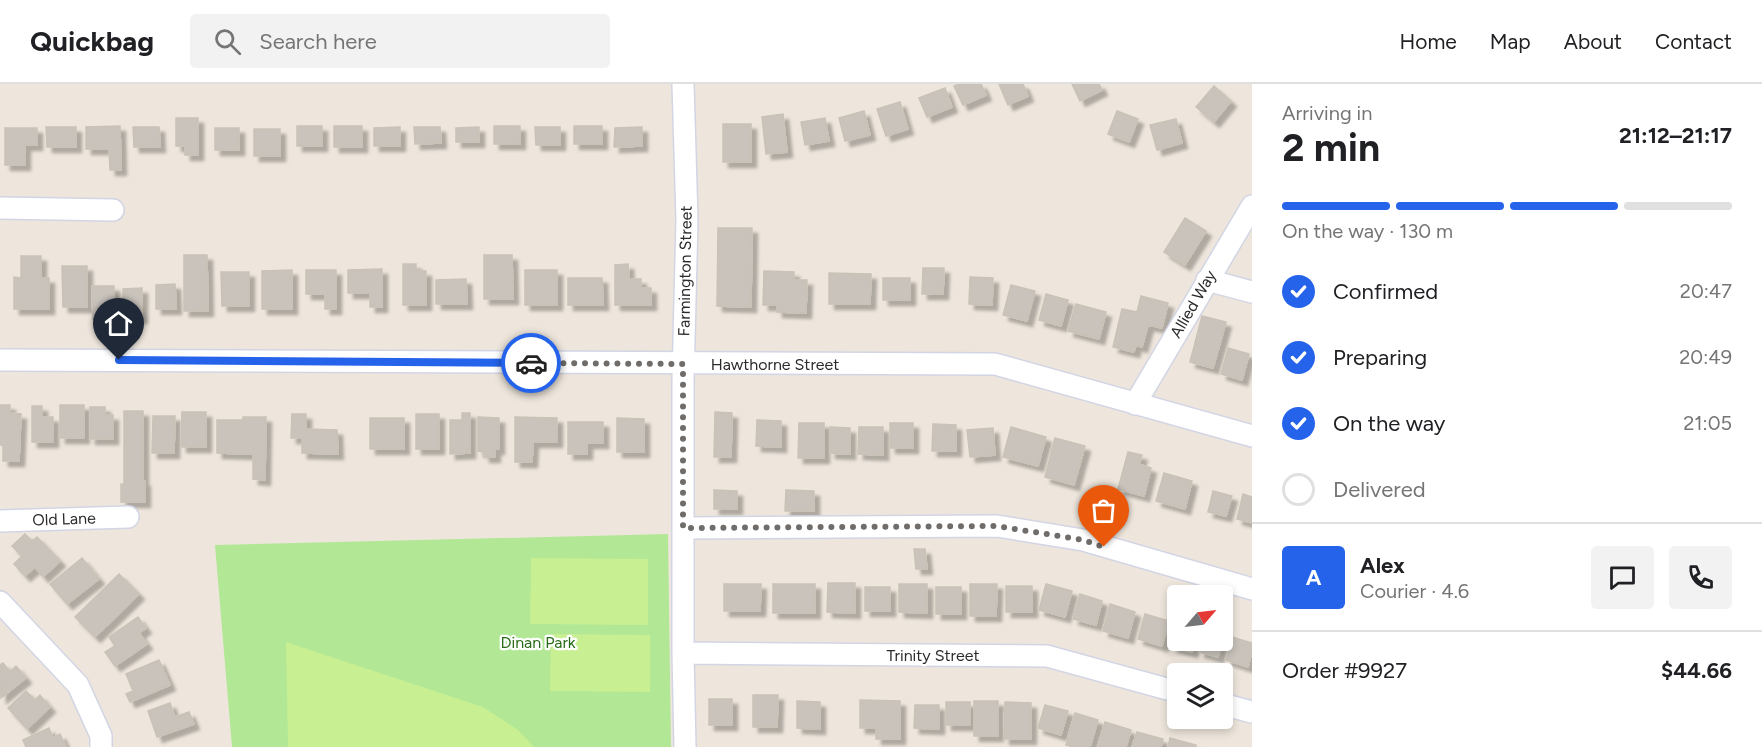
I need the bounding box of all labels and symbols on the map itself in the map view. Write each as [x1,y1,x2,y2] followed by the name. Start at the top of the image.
[674,205,696,337] street label: Farmington Street
[1166,266,1220,341] street label: Allied Way
[93,298,144,360] pin
[501,333,561,393] courier
[711,355,839,374] street label: Hawthorne Street
[1078,485,1129,547] pin
[32,508,96,530] street label: Old Lane
[1167,585,1233,651] north arrow
[500,633,576,652] park label: Dinan Park
[886,646,980,665] street label: Trinity Street

